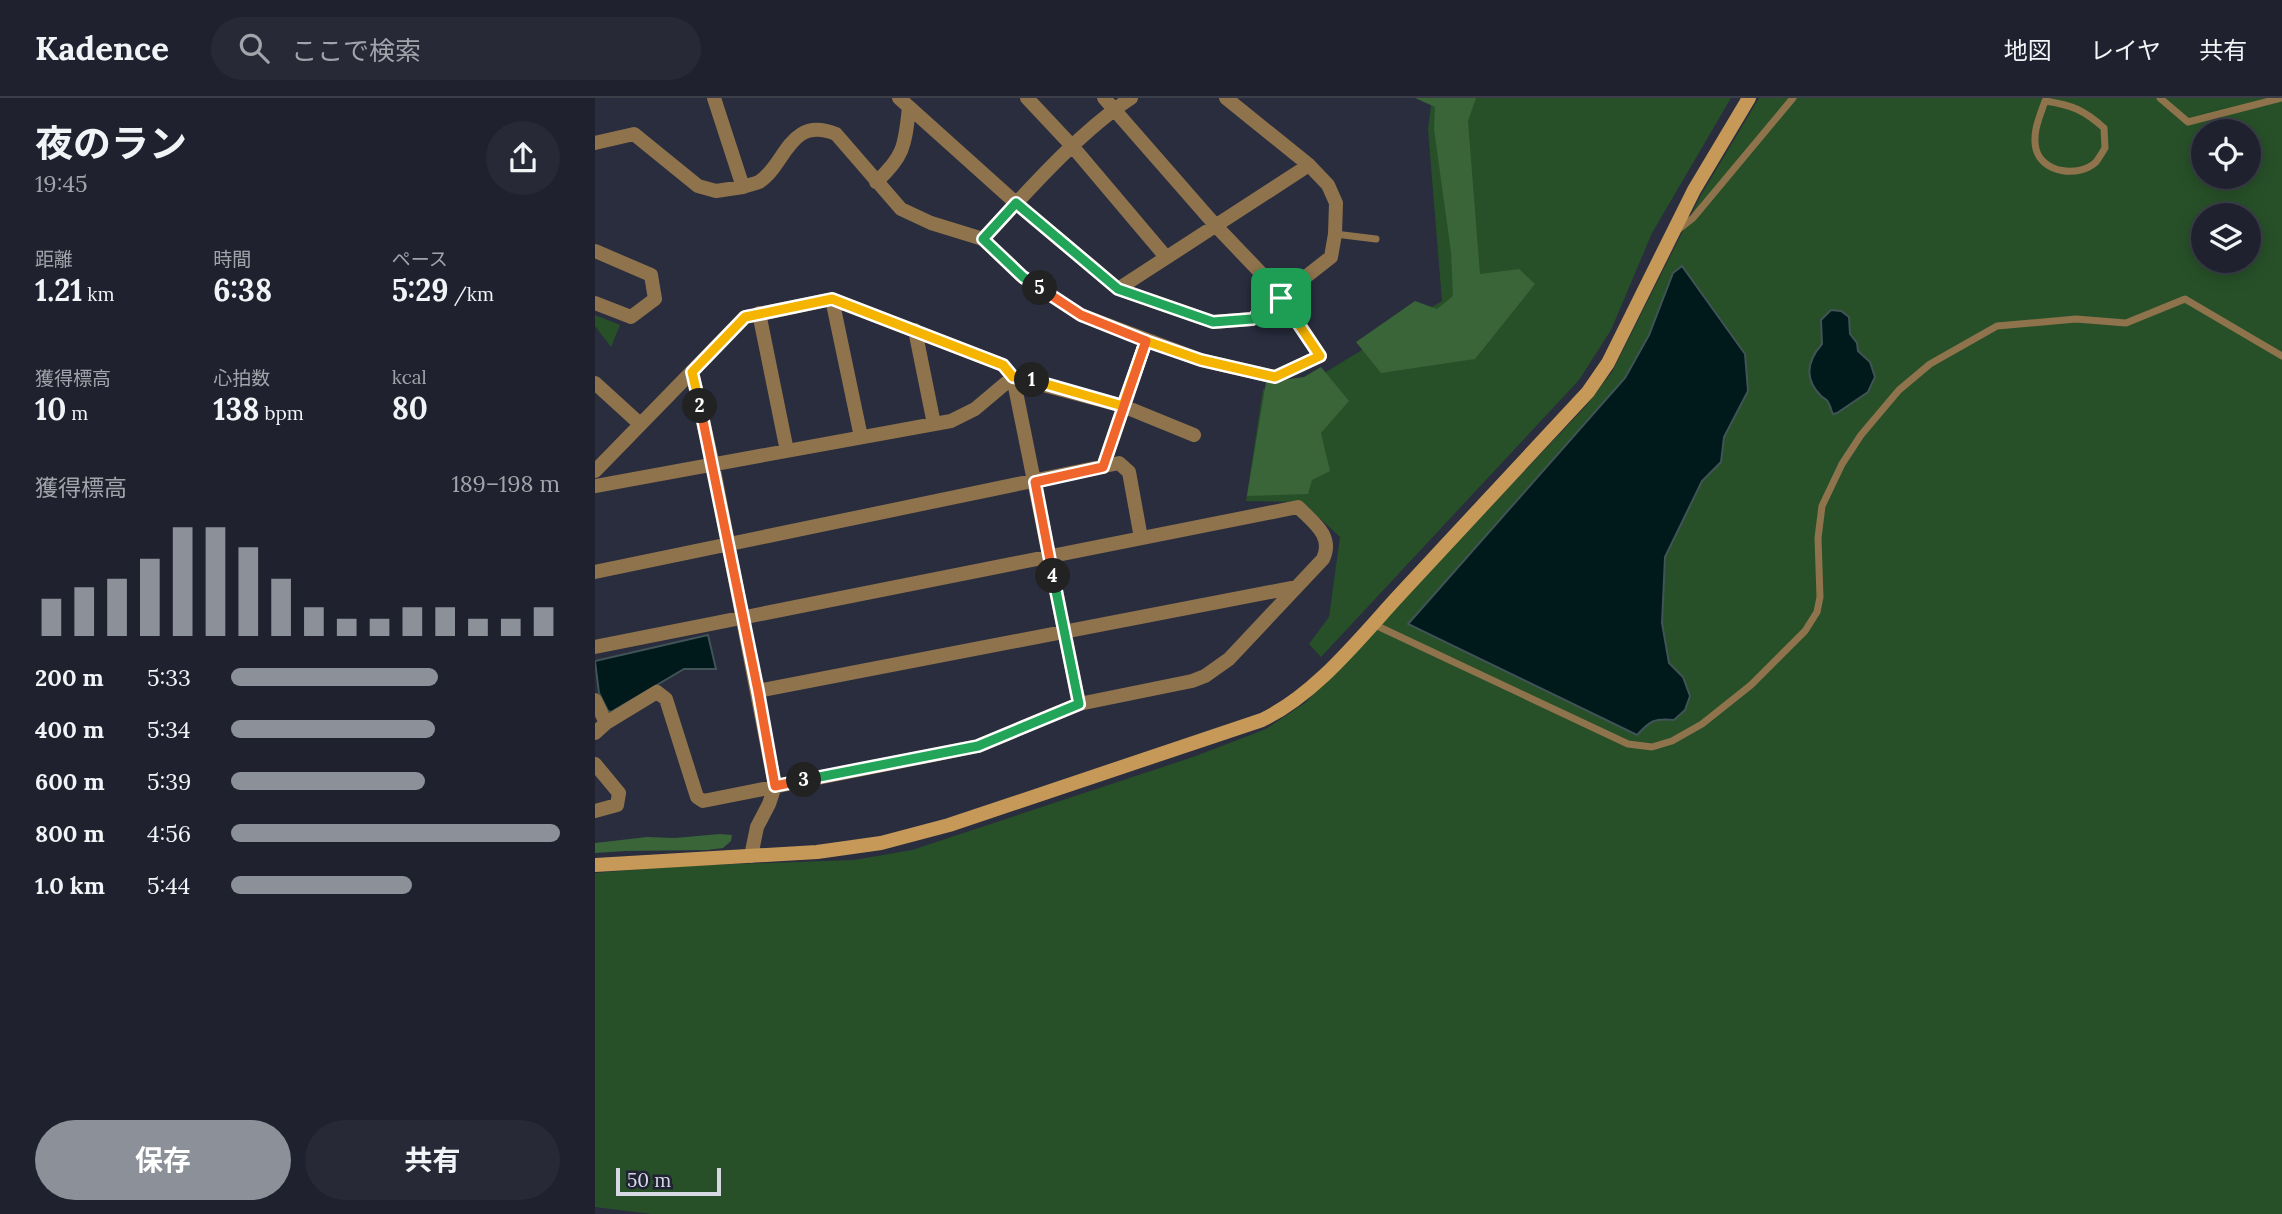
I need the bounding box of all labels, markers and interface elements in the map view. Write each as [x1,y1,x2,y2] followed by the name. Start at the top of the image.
[211,17,701,80] search box
[35,27,169,69] text: Kadence
[235,29,273,67] icon: search
[291,34,421,67] text: ここで検索
[2004,35,2052,66] text: 地図
[2090,35,2161,66] text: レイヤ
[2199,35,2247,66] text: 共有
[35,119,187,167] text: 夜のラン
[2191,119,2261,273] map controls
[2191,119,2261,189] button: locate
[486,121,560,195] button: share
[35,169,87,198] text: 19:45
[2191,203,2261,273] button: layers
[35,247,73,271] text: 距離
[213,247,251,271] text: 時間
[392,247,448,271] text: ペース
[1251,268,1311,328] pin
[1023,270,1057,306] pin: 5
[35,271,82,309] text: 1.21
[213,271,272,309] text: 6:38
[392,271,449,309] text: 5:29
[1034,275,1045,299] text: 5
[1262,279,1300,317] icon: arrive
[82,282,115,306] text: km
[449,282,494,306] text: /km
[1015,362,1049,398] pin: 1
[392,365,427,389] text: kcal
[35,366,111,390] text: 獲得標高
[213,366,270,390] text: 心拍数
[1028,367,1035,391] text: 1
[683,388,717,424] pin: 2
[392,389,428,427] text: 80
[35,390,66,428] text: 10
[213,390,259,428] text: 138
[694,393,705,417] text: 2
[66,401,88,425] text: m
[259,401,304,425] text: bpm
[451,469,560,498] text: 189–198 m
[35,473,127,502] text: 獲得標高
[1035,559,1071,594] pin: 4
[1047,563,1058,587] text: 4
[35,663,104,692] text: 200 m
[147,663,191,692] text: 5:33
[35,715,104,744] text: 400 m
[147,715,191,744] text: 5:34
[787,762,822,798] pin: 3
[35,767,105,796] text: 600 m
[147,767,191,796] text: 5:39
[798,767,809,791] text: 3
[35,819,105,848] text: 800 m
[147,819,191,848] text: 4:56
[35,871,105,900] text: 1.0 km
[147,871,190,900] text: 5:44
[35,1120,291,1200] button: 保存
[305,1120,560,1200] button: 共有
[616,1165,721,1197] scale bar
[627,1168,671,1192] text: 50 m

